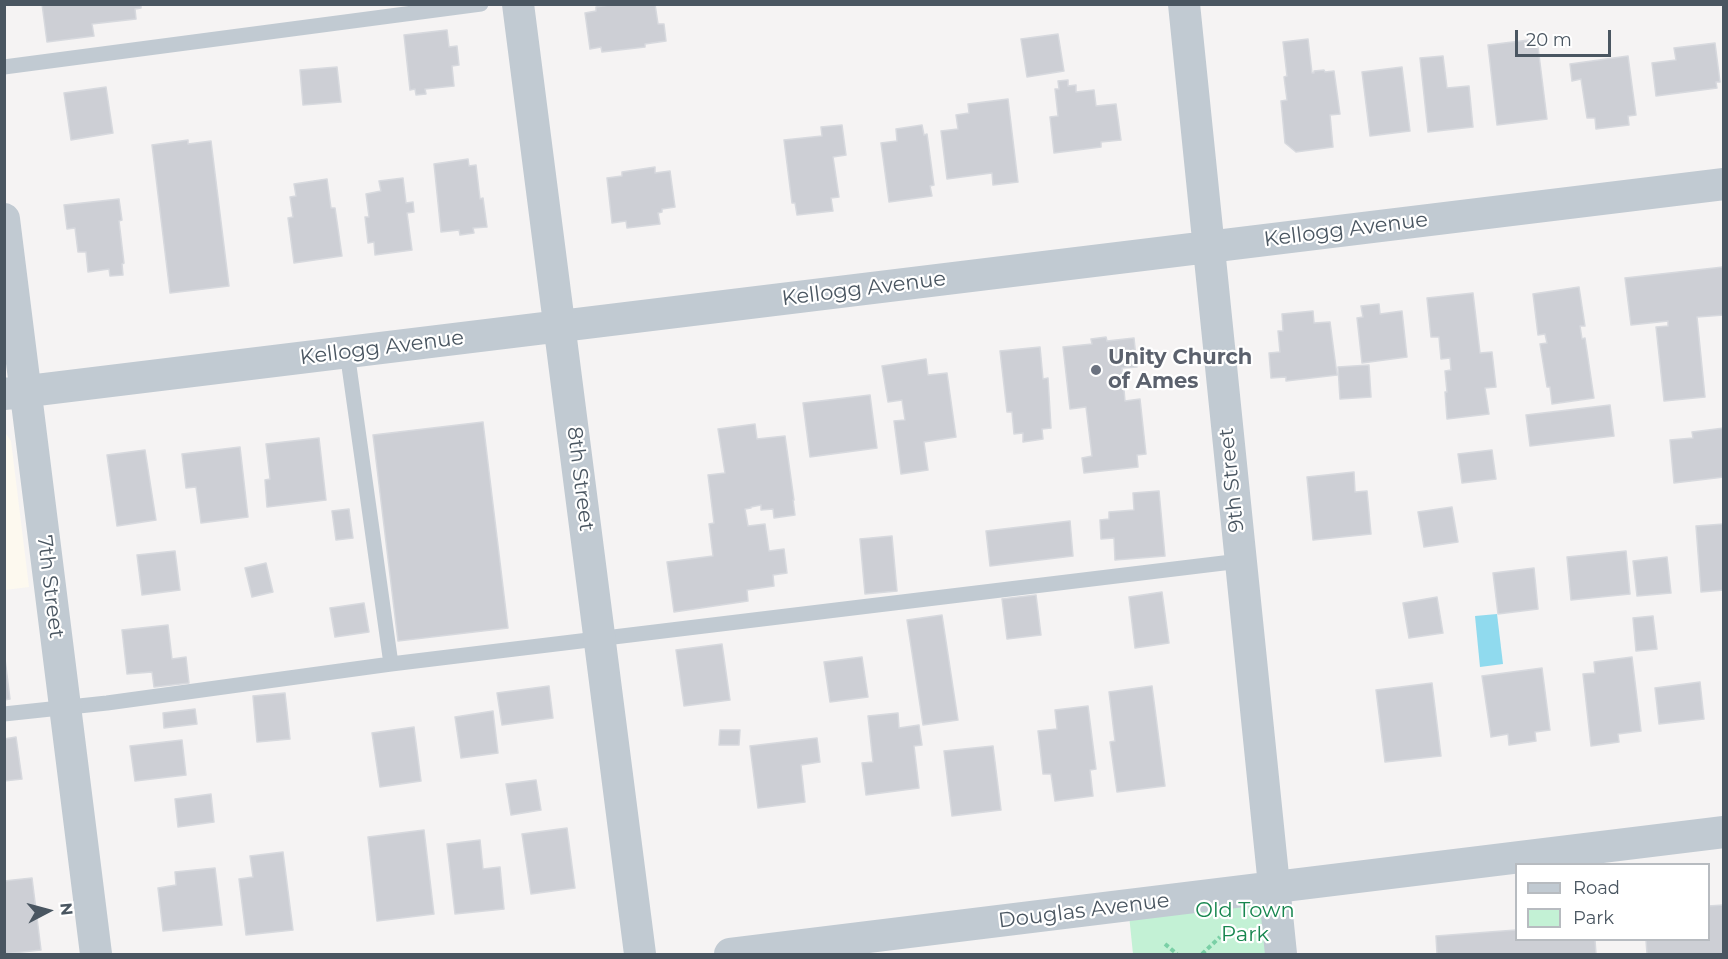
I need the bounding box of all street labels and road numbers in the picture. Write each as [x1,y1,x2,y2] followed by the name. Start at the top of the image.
[1263,207,1429,253] street label: Kellogg Avenue
[781,266,947,312] street label: Kellogg Avenue
[299,325,465,371] street label: Kellogg Avenue
[561,425,599,533] street label: 8th Street
[1214,427,1250,533] street label: 9th Street
[31,534,69,640] street label: 7th Street
[997,888,1171,934] street label: Douglas Avenue

